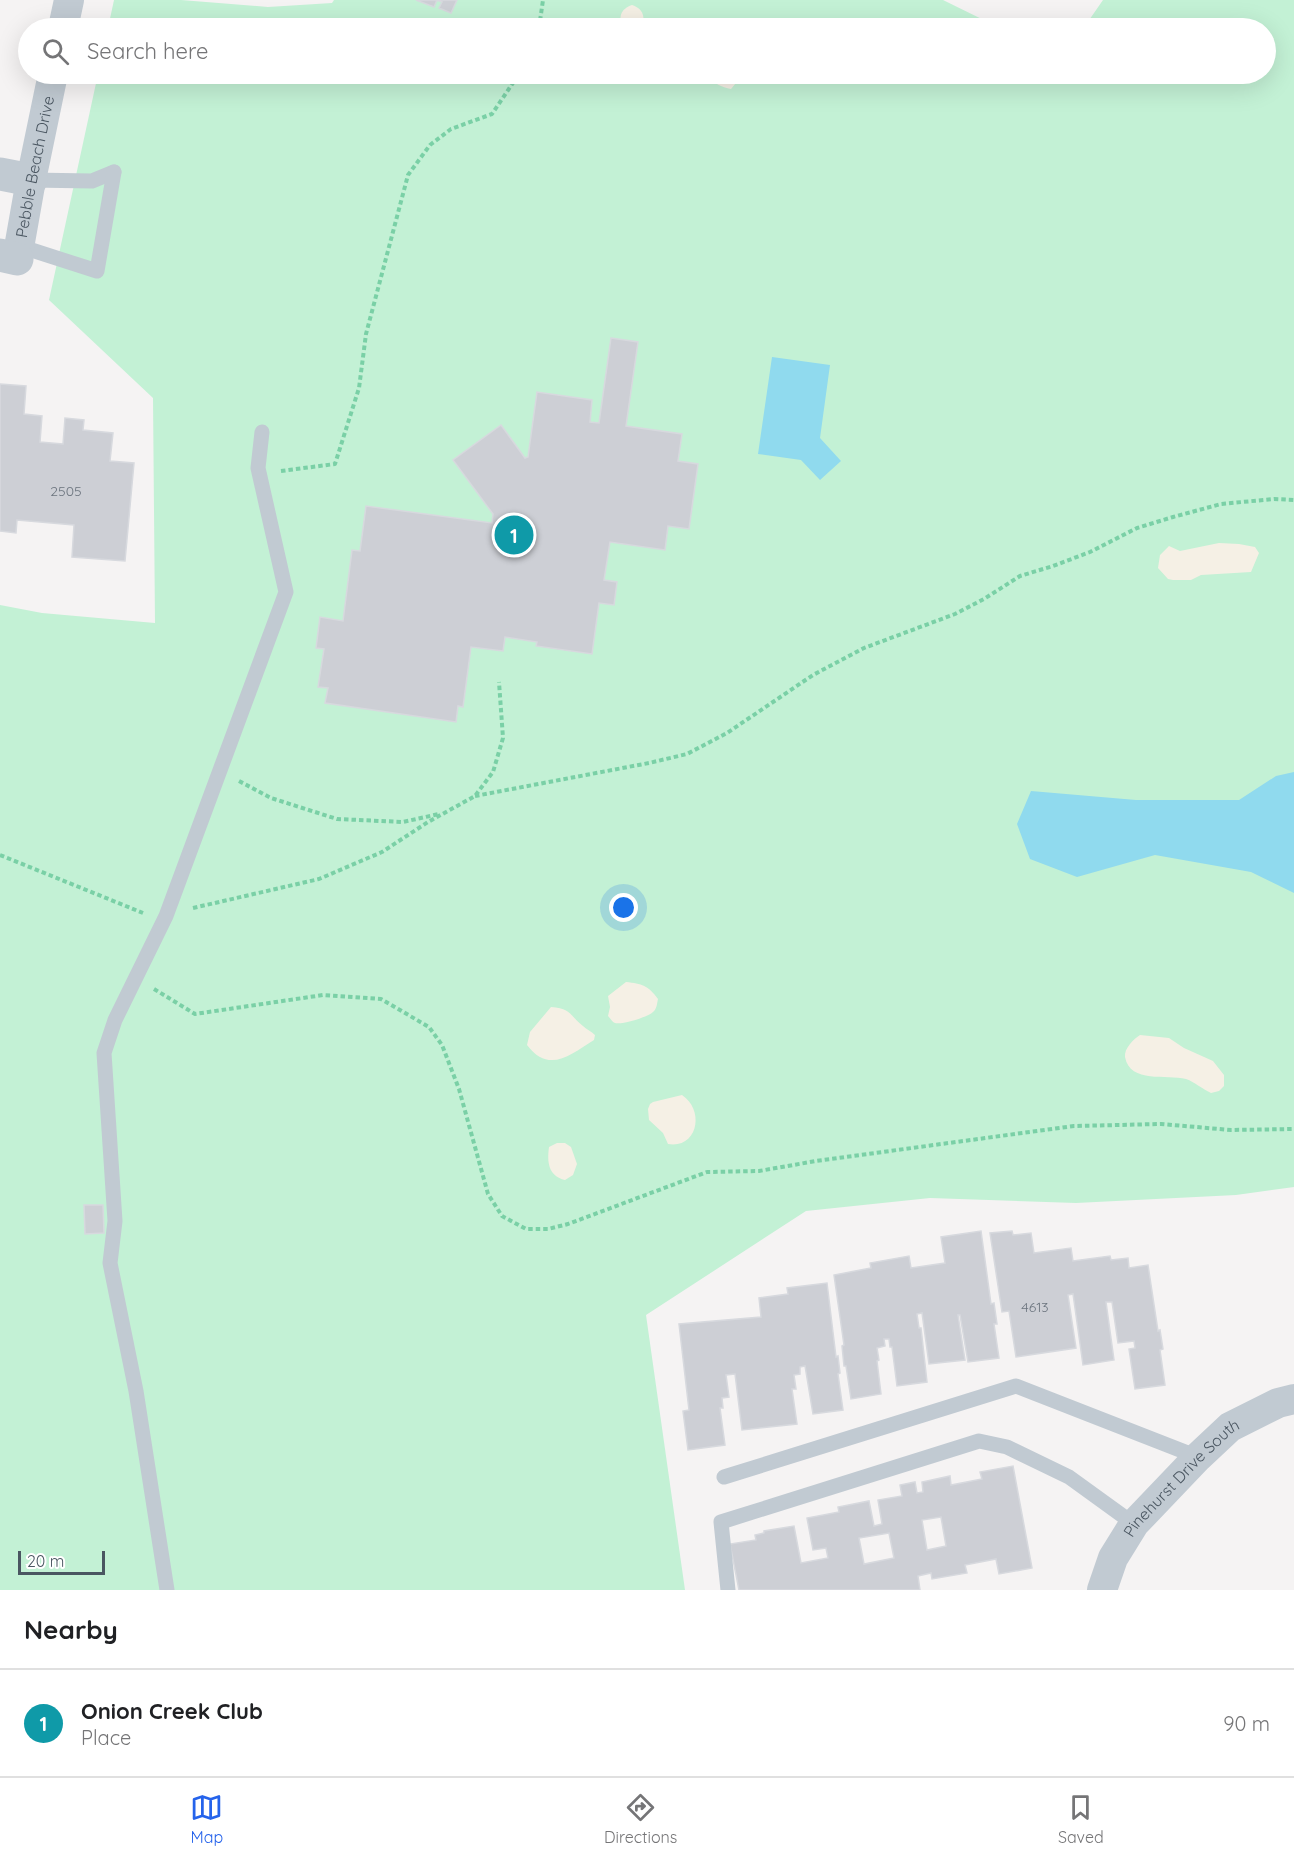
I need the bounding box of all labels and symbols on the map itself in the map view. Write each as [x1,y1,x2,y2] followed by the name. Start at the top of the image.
[11,94,58,239] street label: Pebble Beach Drive
[50,482,82,500] house number: 2505
[494,512,534,558] pin: 1
[609,893,638,922] your location
[1021,1298,1049,1316] house number: 4613
[1119,1414,1242,1540] street label: Pinehurst Drive South
[18,1548,105,1576] scale bar

